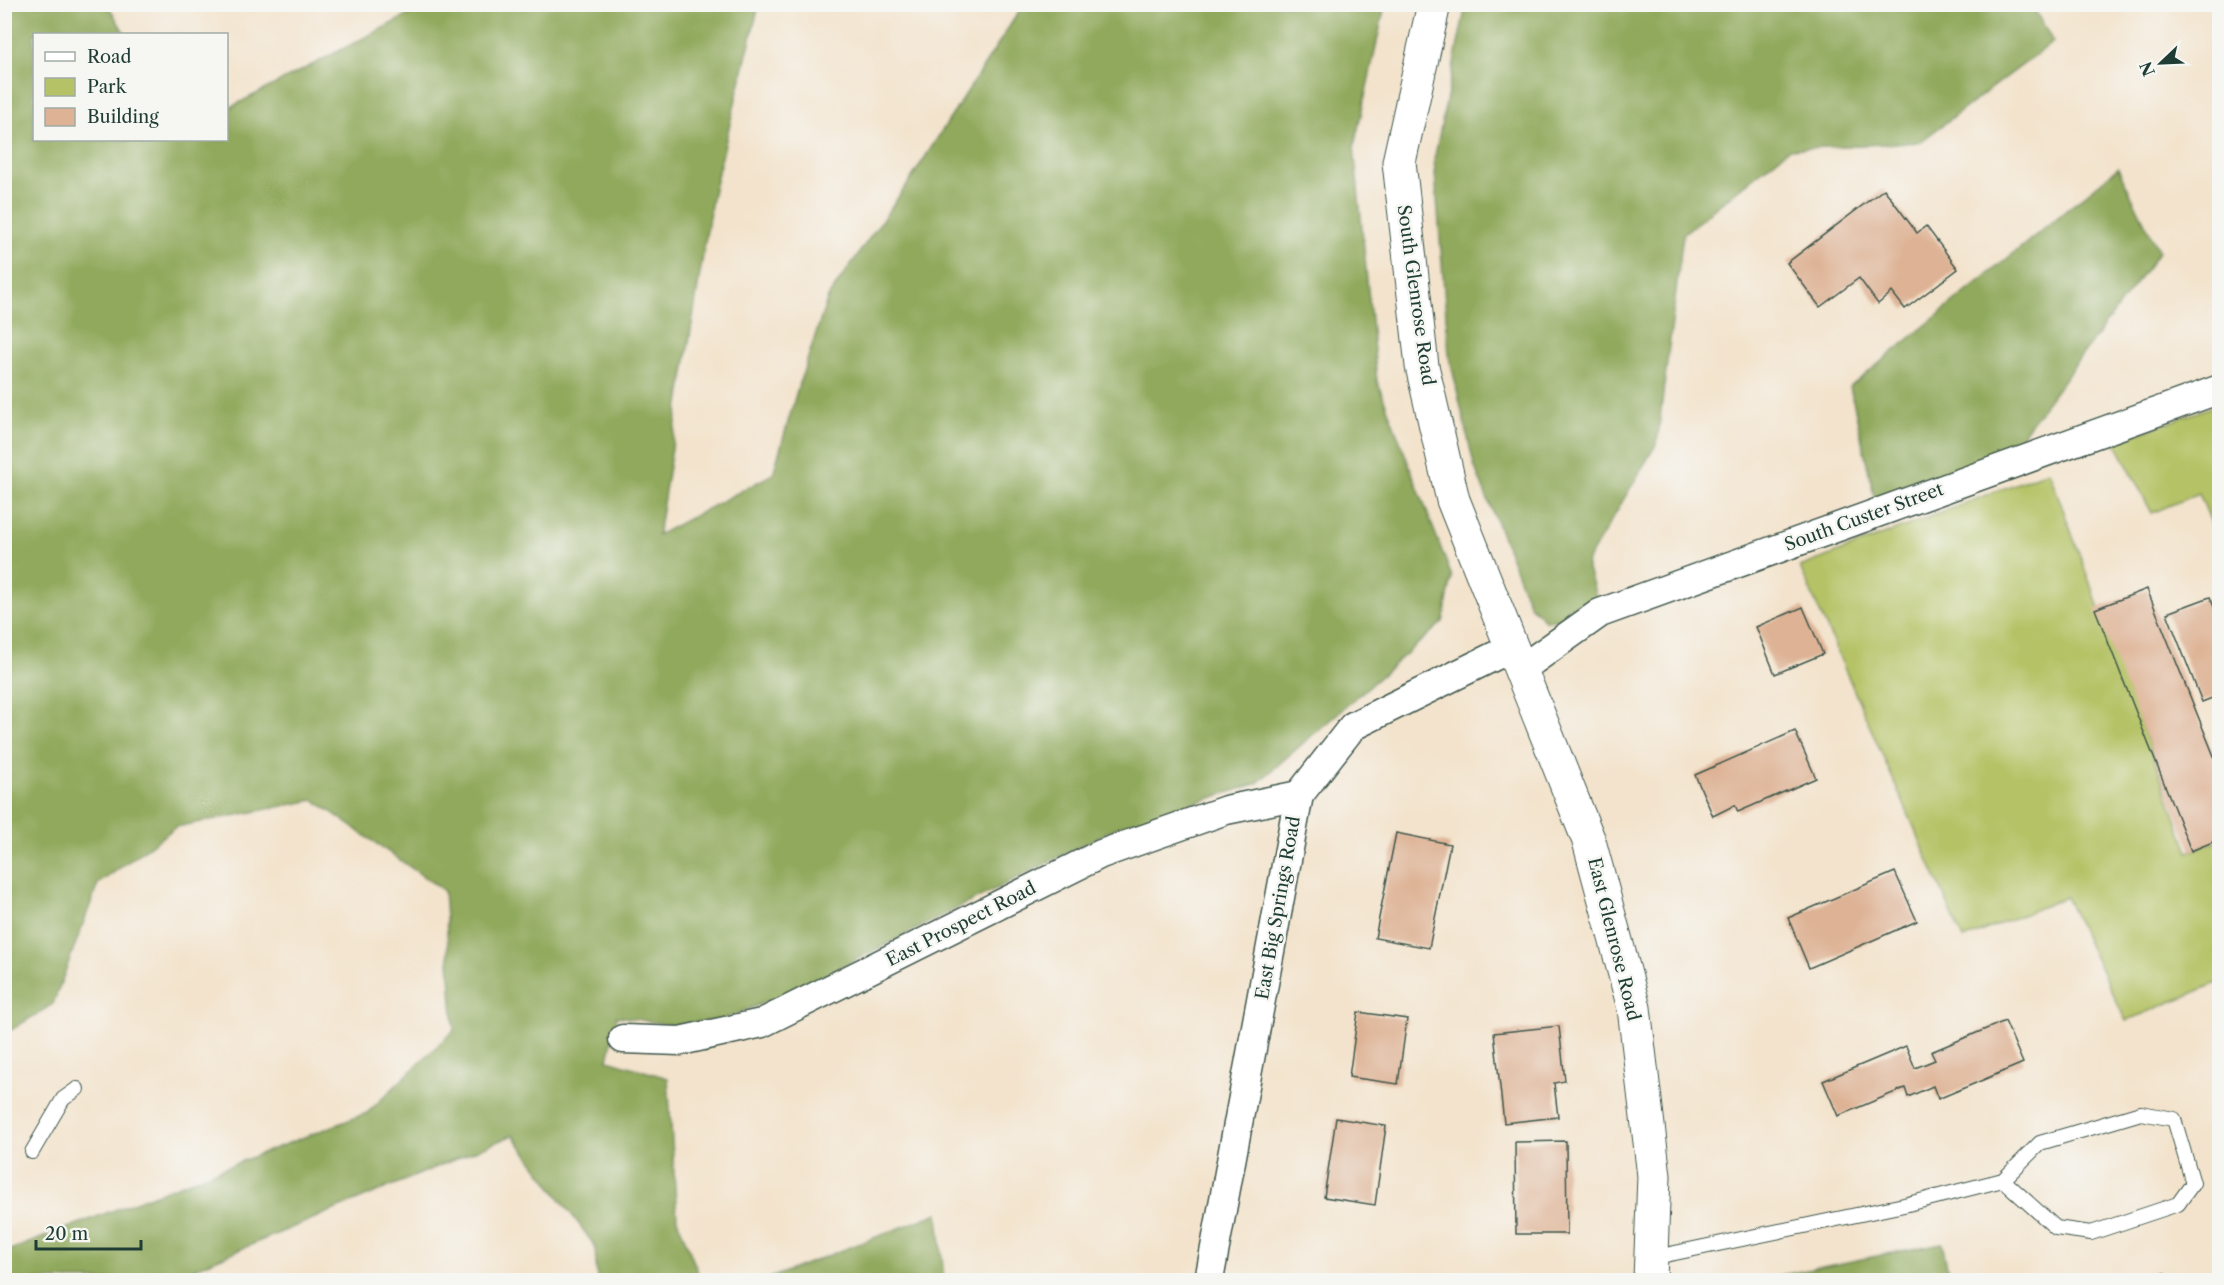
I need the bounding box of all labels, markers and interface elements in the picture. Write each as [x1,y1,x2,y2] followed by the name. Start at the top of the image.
[33,33,228,141] legend
[2131,33,2191,93] north arrow
[87,46,132,68] text: Road
[2135,58,2159,79] text: N
[87,76,128,98] text: Park
[87,106,159,128] text: Building
[1392,203,1440,387] street label: South Glenrose Road
[1782,478,1947,556] street label: South Custer Street
[1251,815,1305,1001] street label: East Big Springs Road
[1583,855,1645,1023] street label: East Glenrose Road
[882,877,1040,971] street label: East Prospect Road
[36,1213,141,1251] scale bar
[45,1223,89,1245] text: 20 m

